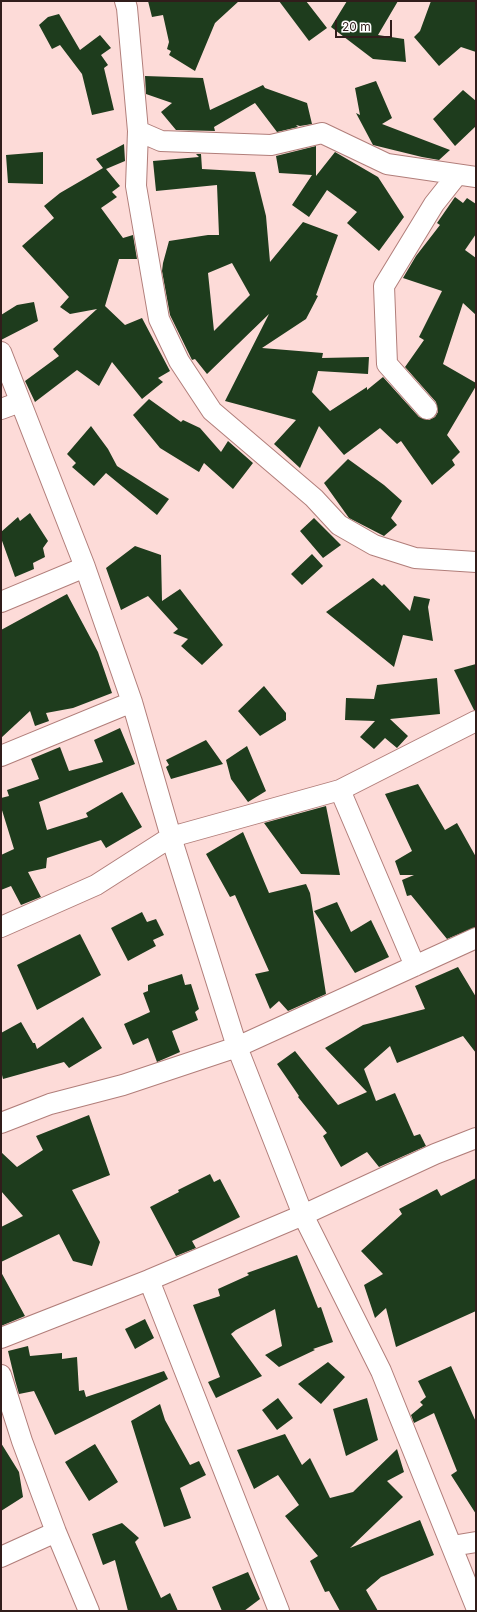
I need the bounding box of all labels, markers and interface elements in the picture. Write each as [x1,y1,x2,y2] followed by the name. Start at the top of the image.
[337,12,394,38] scale bar
[342,19,371,34] text: 20 m

